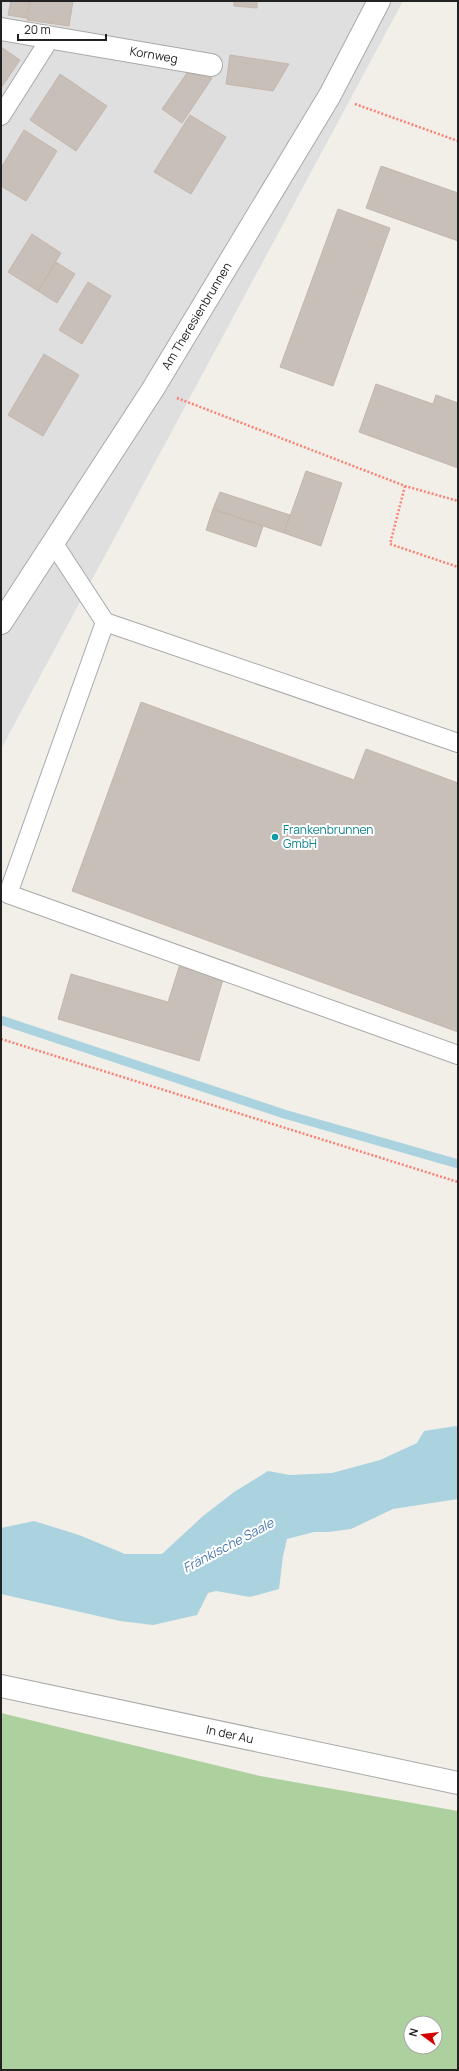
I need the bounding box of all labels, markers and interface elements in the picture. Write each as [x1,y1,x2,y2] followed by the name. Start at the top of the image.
[18,16,106,42] scale bar
[24,21,51,38] text: 20 m
[129,42,179,67] street label: Kornweg
[157,259,235,373] street label: Am Theresienbrunnen
[283,821,373,852] place label: Frankenbrunnen GmbH
[270,832,280,842] marker: Frankenbrunnen GmbH
[179,1513,278,1577] water label: Fränkische Saale
[205,1721,255,1747] street label: In der Au
[403,2015,443,2055] north arrow
[405,2026,421,2038] text: N

